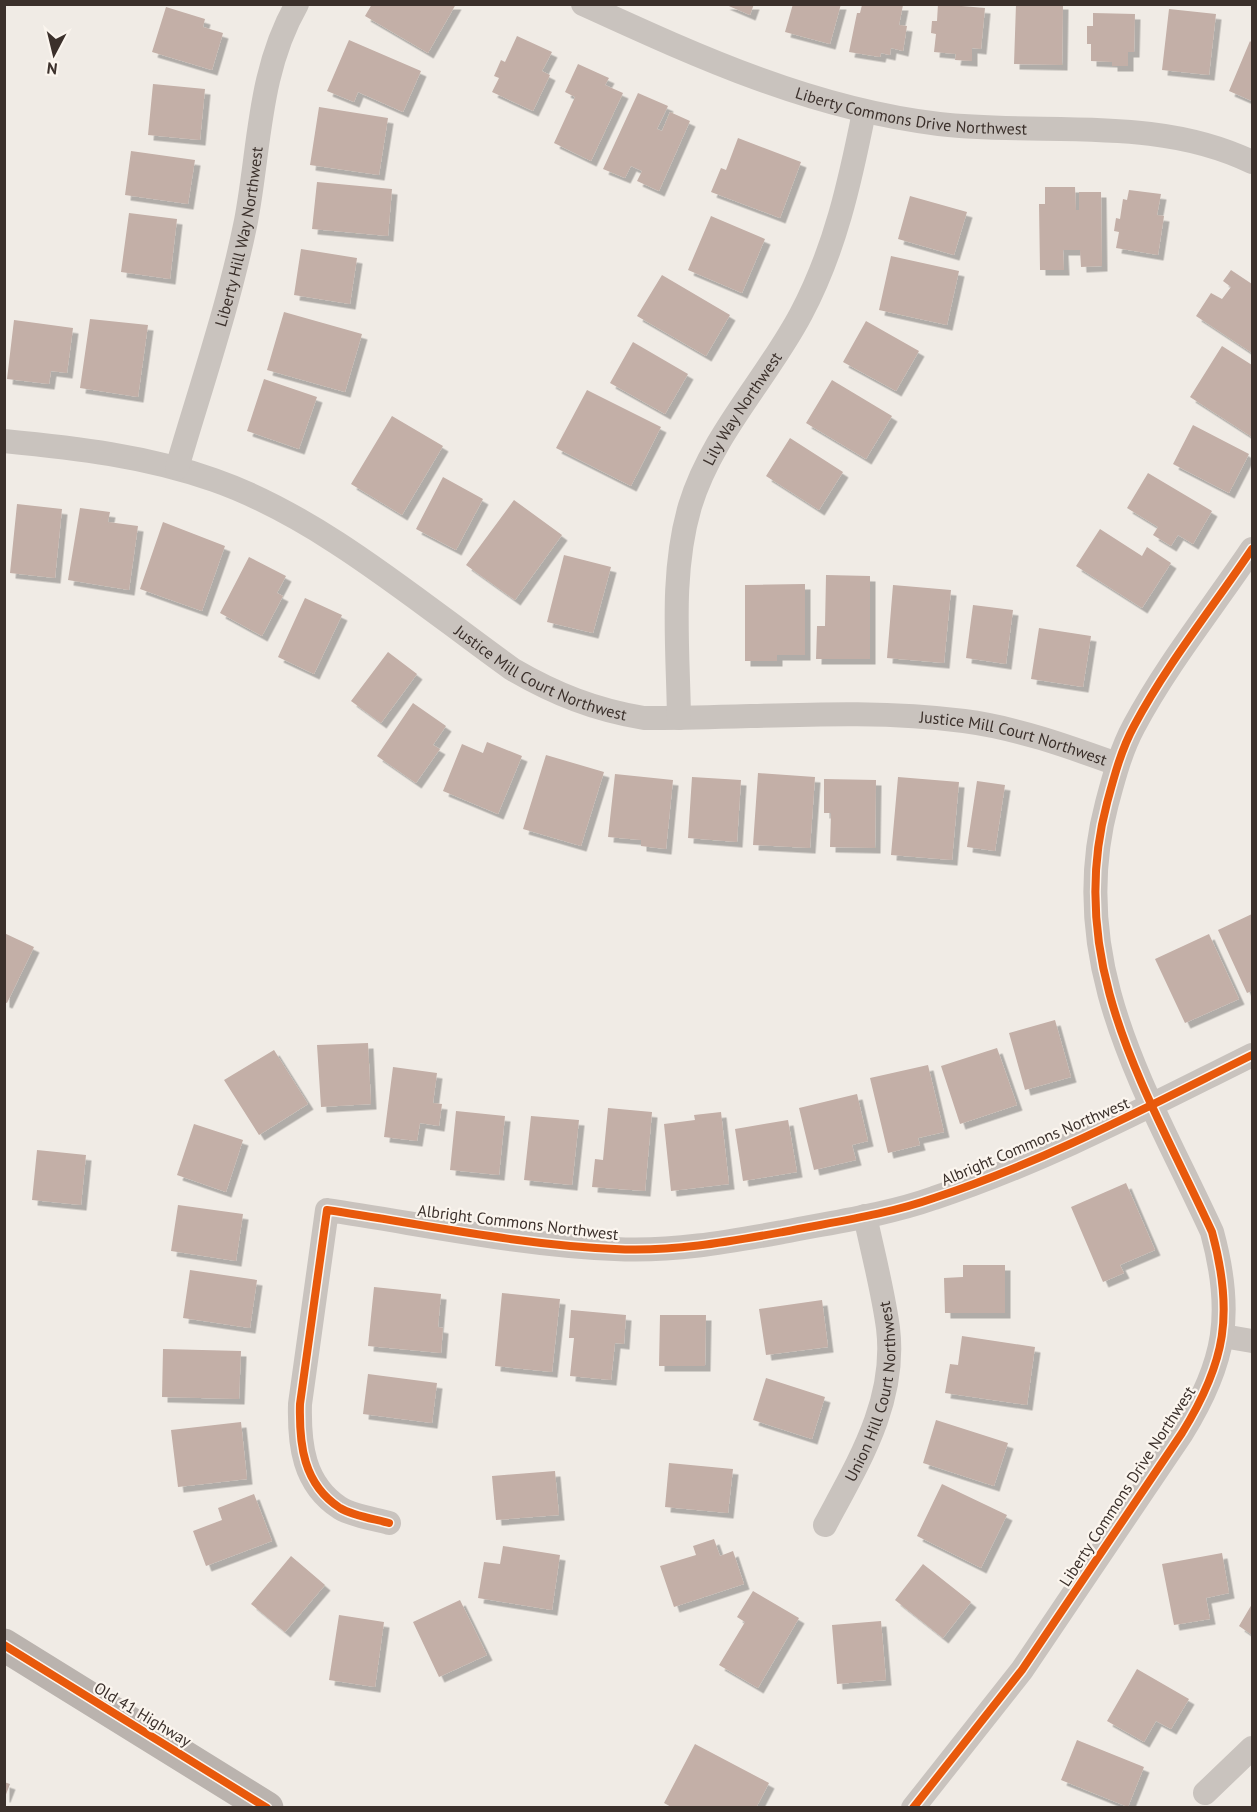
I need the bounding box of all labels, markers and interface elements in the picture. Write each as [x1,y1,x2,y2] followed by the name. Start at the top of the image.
[24,24,84,84] north arrow
[46,58,59,79] text: N
[793,82,1028,139] street label: Liberty Commons Drive Northwest
[210,145,267,329] street label: Liberty Hill Way Northwest
[698,348,786,469] street label: Lily Way Northwest
[450,620,629,725] street label: Justice Mill Court Northwest
[918,707,1110,770] street label: Justice Mill Court Northwest
[938,1092,1133,1190] street label: Albright Commons Northwest
[416,1200,620,1244] street label: Albright Commons Northwest
[840,1299,899,1485] street label: Union Hill Court Northwest
[1055,1382,1200,1590] street label: Liberty Commons Drive Northwest
[91,1677,196,1751] street label: Old 41 Highway

